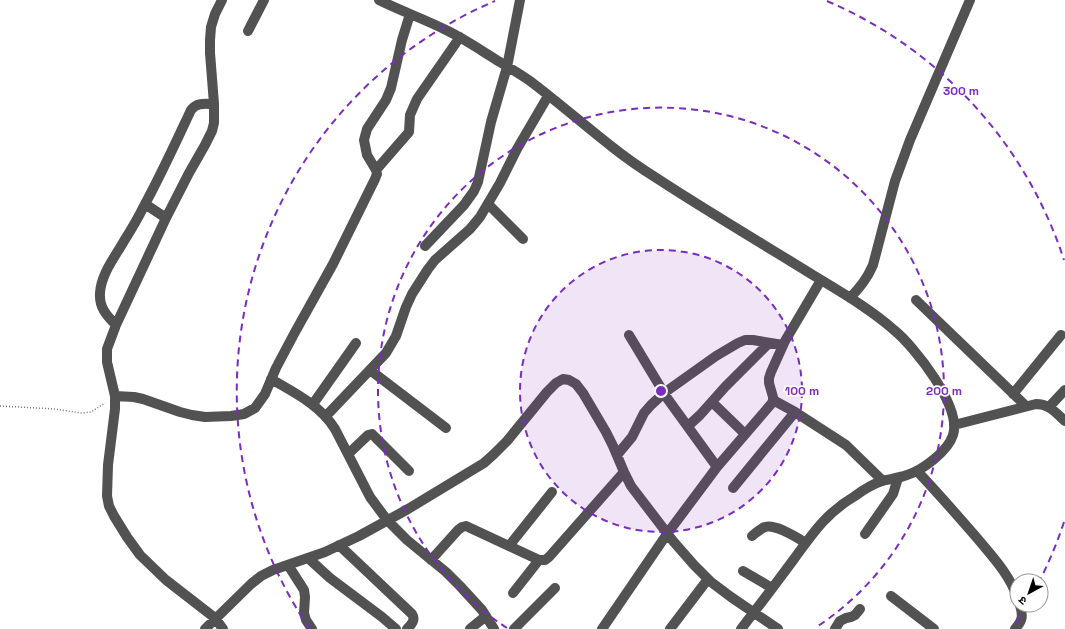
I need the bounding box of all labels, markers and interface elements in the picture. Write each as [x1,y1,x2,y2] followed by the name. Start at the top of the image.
[943,83,979,99] text: 300 m
[785,383,819,399] text: 100 m
[926,383,962,399] text: 200 m
[654,384,668,398] centre of rings
[1009,573,1049,613] north arrow
[1015,593,1030,608] text: उ

